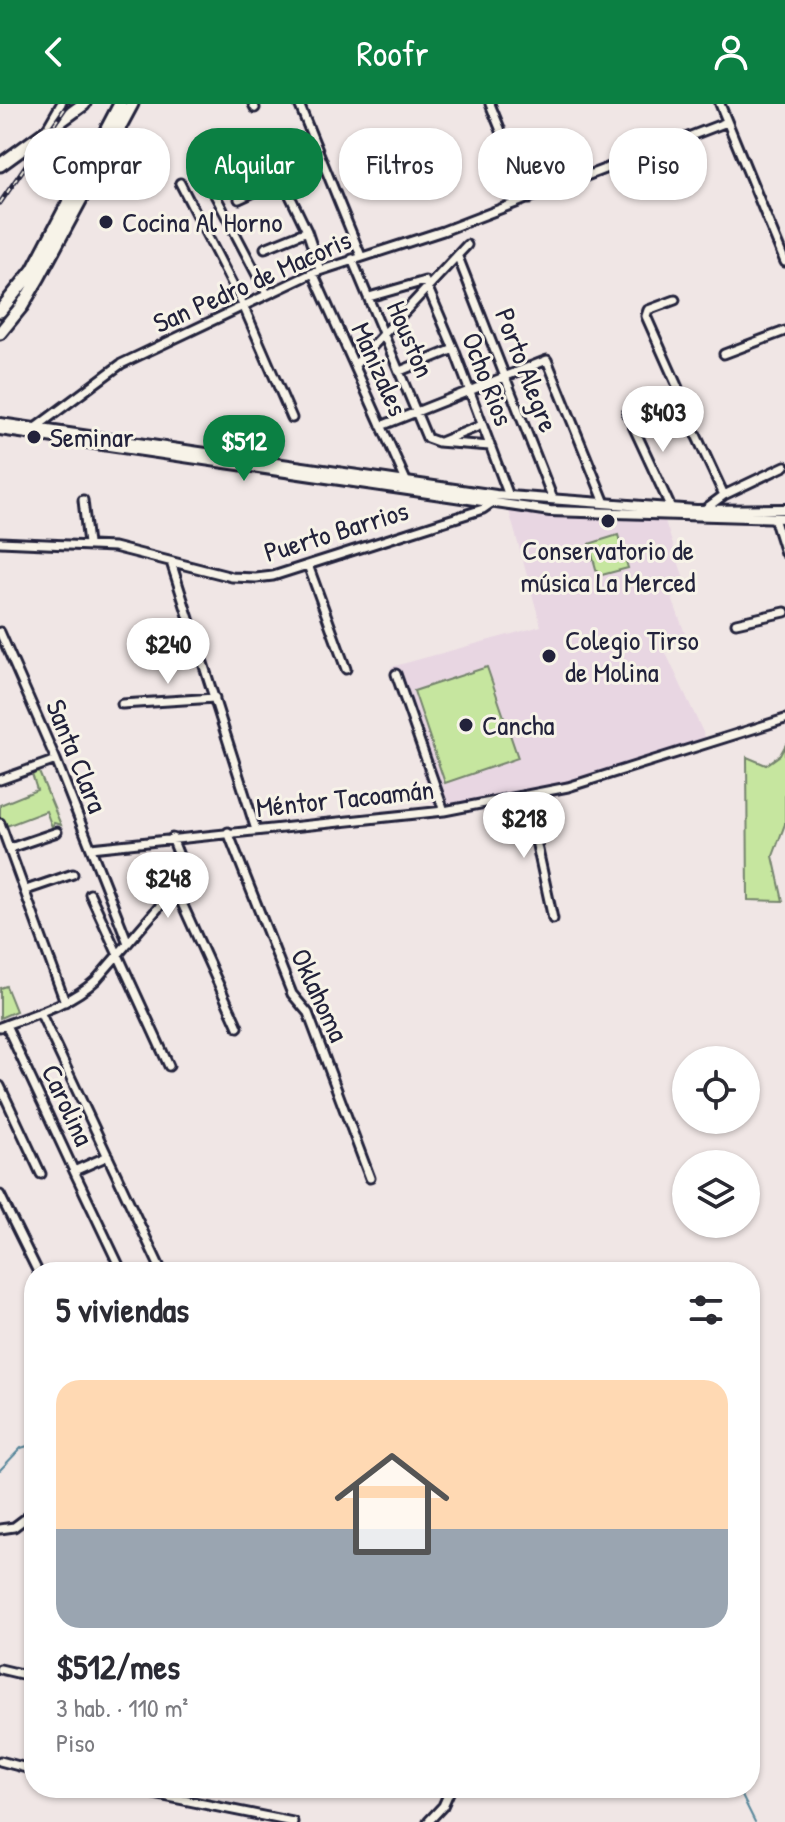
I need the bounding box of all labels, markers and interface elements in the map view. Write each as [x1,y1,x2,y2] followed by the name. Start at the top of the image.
[356,28,429,77] text: Roofr
[32,30,76,74] icon: back
[709,30,753,74] icon: person
[24,128,170,200] chip: Comprar
[186,128,323,200] chip: Alquilar
[339,128,462,200] chip: Filtros
[478,128,593,200] chip: Nuevo
[609,128,707,200] chip: Piso
[122,203,283,241] place label: Cocina Al Horno
[97,213,115,231] marker: Cocina Al Horno
[147,220,357,342] street label: San Pedro de Macoris
[378,295,444,383] street label: Houston
[486,303,568,437] street label: Porto Alegre
[343,316,417,422] street label: Manizales
[453,327,523,431] street label: Ocho Rios
[616,386,710,454] pin: $403
[640,394,686,429] text: $403
[197,415,291,483] pin: $512
[50,418,134,456] place label: Seminar
[221,423,267,458] text: $512
[25,428,43,446] marker: Seminar
[259,491,413,571] street label: Puerto Barrios
[599,512,617,530] marker: Conservatorio de música La Merced
[521,531,696,601] place label: Conservatorio de música La Merced
[121,618,215,686] pin: $240
[565,621,699,691] place label: Colegio Tirso de Molina
[145,626,191,661] text: $240
[540,647,558,665] marker: Colegio Tirso de Molina
[37,694,117,818] street label: Santa Clara
[482,706,555,744] place label: Cancha
[457,716,475,734] marker: Cancha
[254,770,436,826] street label: Méntor Tacoamán
[477,792,571,860] pin: $218
[501,800,547,835] text: $218
[121,852,215,920] pin: $248
[145,860,191,895] text: $248
[282,942,358,1048] street label: Oklahoma
[672,1046,760,1238] map controls
[672,1046,760,1134] button: locate
[33,1058,103,1152] street label: Carolina
[672,1150,760,1238] button: layers
[56,1287,189,1333] text: 5 viviendas
[684,1288,728,1332] icon: filters
[320,1432,464,1576] icon: home
[56,1644,180,1690] text: $512/mes
[56,1690,188,1725] text: 3 hab. · 110 m²
[56,1725,95,1760] text: Piso

